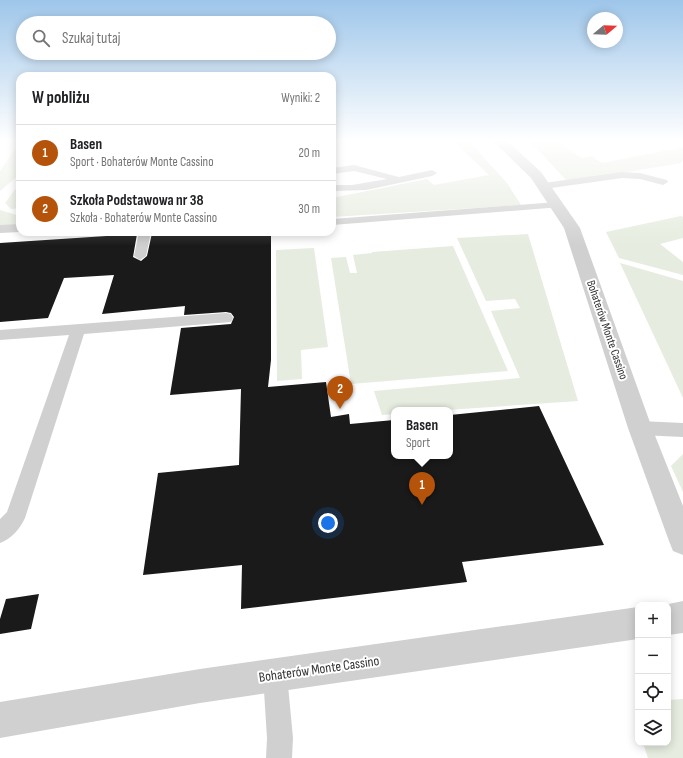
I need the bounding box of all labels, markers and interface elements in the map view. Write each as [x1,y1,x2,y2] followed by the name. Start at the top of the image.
[587,12,623,48] north arrow
[16,16,336,60] search box
[30,27,52,49] icon: search
[62,29,120,48] text: Szukaj tutaj
[32,88,90,108] text: W pobliżu
[281,90,320,106] text: Wyniki: 2
[70,135,102,154] text: Basen
[42,145,48,161] text: 1
[298,145,320,161] text: 20 m
[70,154,214,170] text: Sport · Bohaterów Monte Cassino
[70,191,203,210] text: Szkoła Podstawowa nr 38
[42,201,48,217] text: 2
[298,201,320,217] text: 30 m
[70,210,217,226] text: Szkoła · Bohaterów Monte Cassino
[583,278,631,382] street label: Bohaterów Monte Cassino
[327,376,353,409] pin: 2
[391,407,453,459] popup
[406,416,438,435] text: Basen
[406,435,430,451] text: Sport
[409,472,435,505] pin: 1
[318,513,338,533] your location
[635,602,671,746] map controls
[635,602,671,638] button: +
[635,638,671,674] button: −
[258,652,380,686] street label: Bohaterów Monte Cassino
[635,674,671,710] button: locate
[635,710,671,746] button: layers

